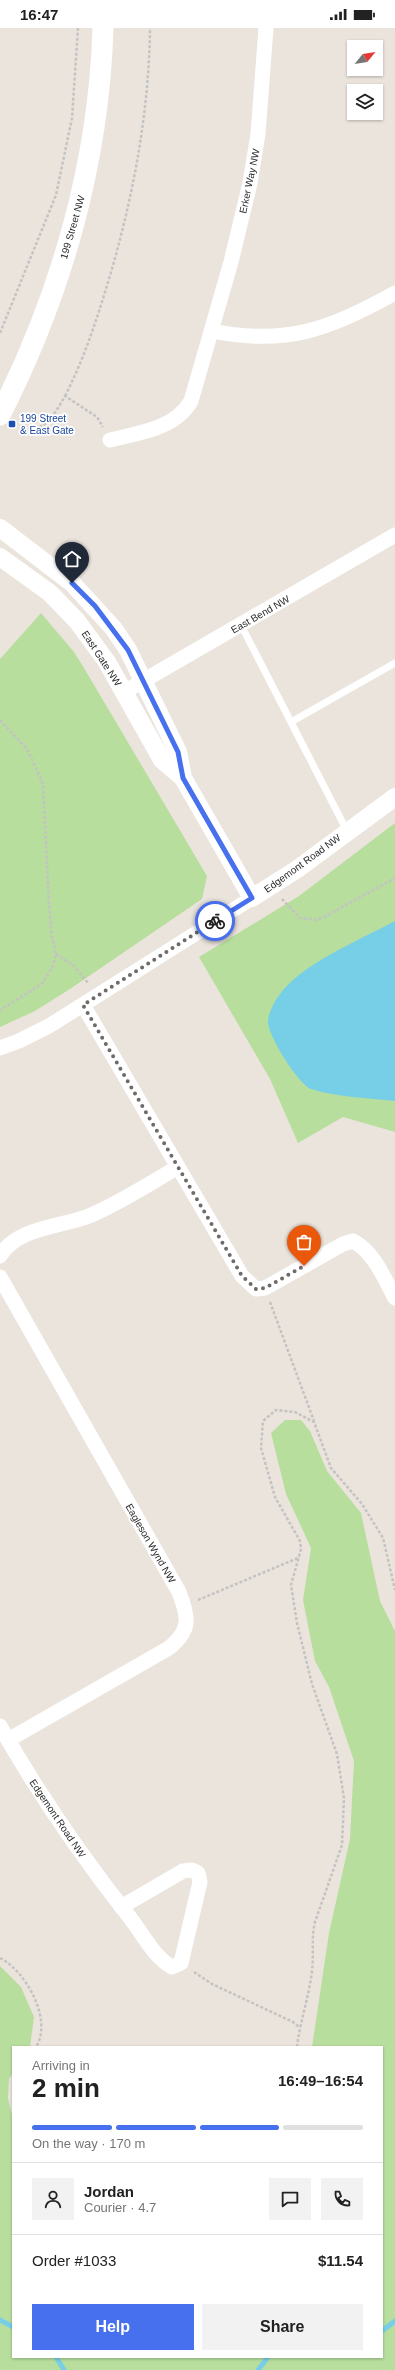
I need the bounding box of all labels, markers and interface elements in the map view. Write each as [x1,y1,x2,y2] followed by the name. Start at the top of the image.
[20,6,58,23] text: 16:47
[347,40,383,76] north arrow
[347,40,383,120] map controls
[347,84,383,120] button: layers
[237,147,262,214] street label: Erker Way NW
[58,194,87,260] street label: 199 Street NW
[20,413,74,436] place label: 199 Street & East Gate
[7,419,17,429] marker: 199 Street & East Gate
[55,542,89,583] pin
[61,548,83,570] icon: home
[229,593,292,636] street label: East Bend NW
[80,628,124,689] street label: East Gate NW
[262,832,343,895] street label: Edgemont Road NW
[195,901,235,941] courier
[204,910,226,932] icon: bike
[287,1225,321,1266] pin
[293,1231,315,1253] icon: bag
[123,1502,178,1585] street label: Eagleson Wynd NW
[27,1777,88,1860] street label: Edgemont Road NW
[32,2058,90,2073] text: Arriving in
[278,2072,363,2089] text: 16:49–16:54
[32,2073,100,2103] text: 2 min
[32,2136,145,2151] text: On the way · 170 m
[32,2178,74,2220] button: person
[269,2178,311,2220] button: chat
[321,2178,363,2220] button: phone
[84,2183,134,2200] text: Jordan
[84,2200,156,2215] text: Courier · 4.7
[32,2252,116,2269] text: Order #1033
[318,2252,363,2269] text: $11.54
[32,2304,194,2350] button: Help
[202,2304,363,2350] button: Share

